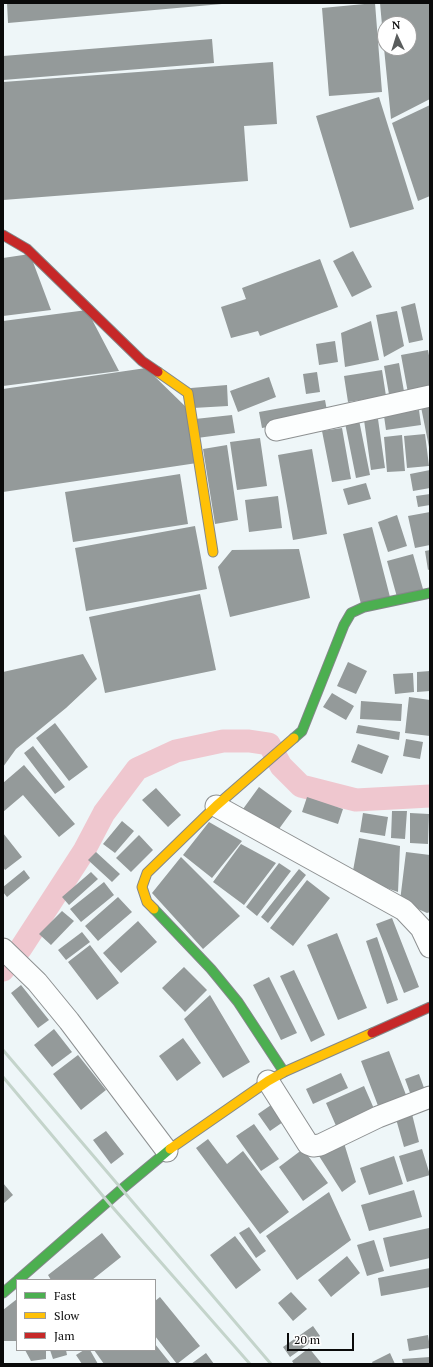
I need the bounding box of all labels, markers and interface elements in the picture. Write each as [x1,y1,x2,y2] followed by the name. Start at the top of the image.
[377,16,417,56] north arrow
[392,18,401,32] text: N
[16,1279,156,1351] legend
[54,1288,76,1303] text: Fast
[54,1308,79,1323] text: Slow
[289,1325,356,1351] scale bar
[54,1328,75,1343] text: Jam
[294,1332,320,1347] text: 20 m

